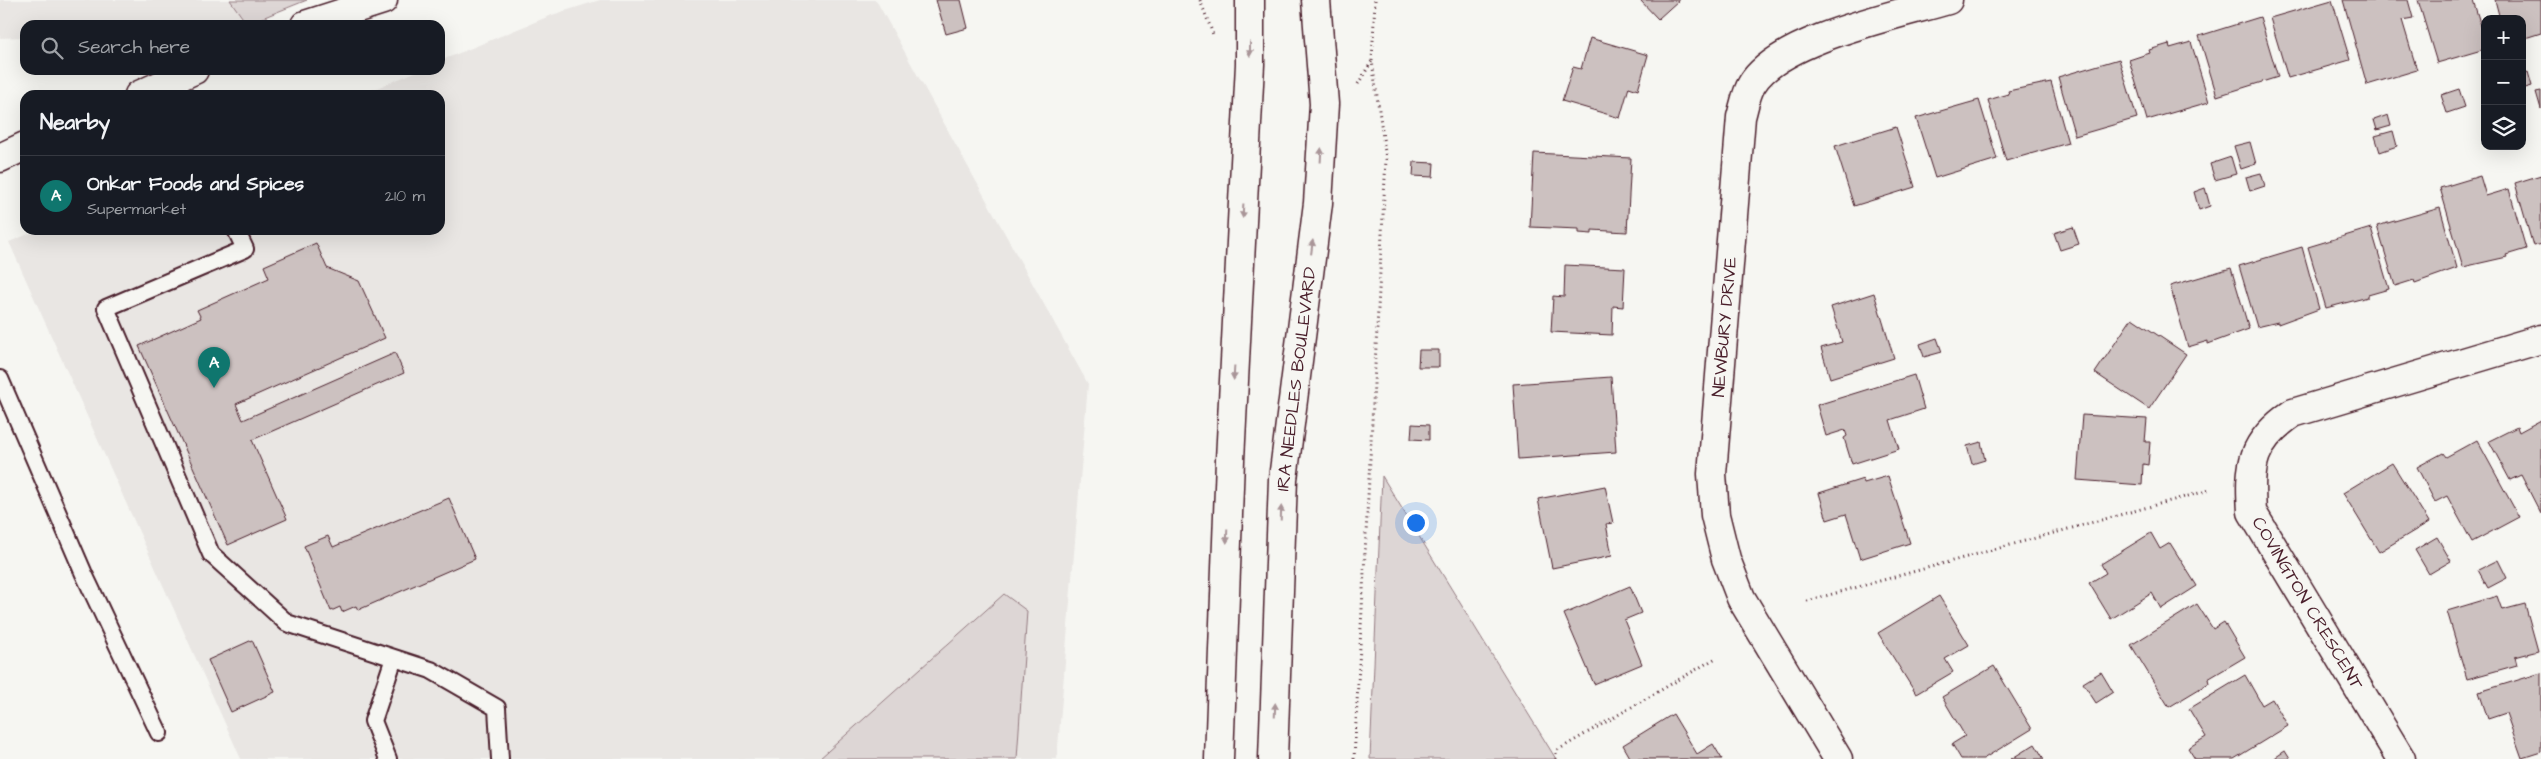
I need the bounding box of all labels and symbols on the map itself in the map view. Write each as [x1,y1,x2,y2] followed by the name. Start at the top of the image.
[1246,41,1254,57] one-way arrow
[1317,146,1325,162] one-way arrow
[1238,203,1246,219] one-way arrow
[1308,239,1316,255] one-way arrow
[1706,256,1743,398] street label: NEWBURY DRIVE
[1270,265,1323,493] street label: IRA NEEDLES BOULEVARD
[198,347,230,388] pin: A
[1230,366,1238,382] one-way arrow
[1278,505,1286,521] one-way arrow
[1403,510,1429,536] your location
[2246,512,2370,695] street label: COVINGTON CRESCENT
[1223,528,1231,544] one-way arrow
[1271,702,1279,718] one-way arrow

